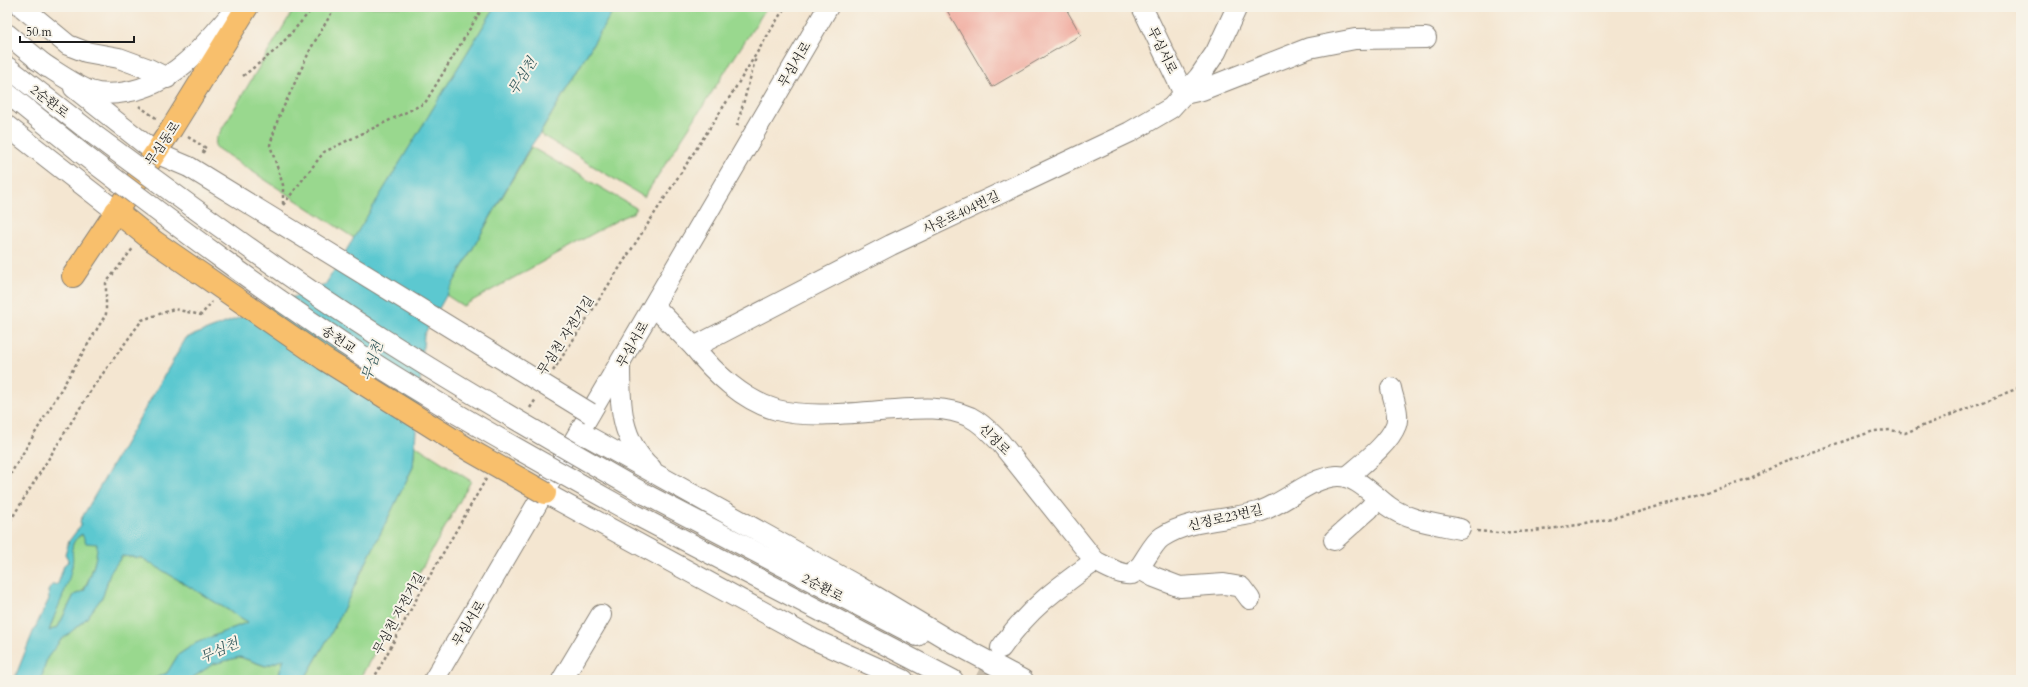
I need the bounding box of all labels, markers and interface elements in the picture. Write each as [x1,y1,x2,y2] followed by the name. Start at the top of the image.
[20,18,134,44] scale bar
[26,24,53,40] text: 50 m
[1143,24,1181,77] street label: 무심서로
[774,38,816,91] street label: 무심서로
[504,53,542,99] water label: 무심천
[26,81,73,123] street label: 2순환로
[141,117,185,169] street label: 무심동로
[920,187,1003,239] street label: 사운로404번길
[533,292,598,379] street label: 무심천 자전거길
[613,318,653,371] street label: 무심서로
[318,322,359,358] street label: 송천교
[357,338,388,383] water label: 무심천
[975,420,1014,460] street label: 신정로
[1186,501,1264,535] street label: 신정로23번길
[369,569,429,658] street label: 무심천 자전거길
[799,570,847,606] street label: 2순환로
[448,597,490,650] street label: 무심서로
[197,633,243,667] water label: 무심천

